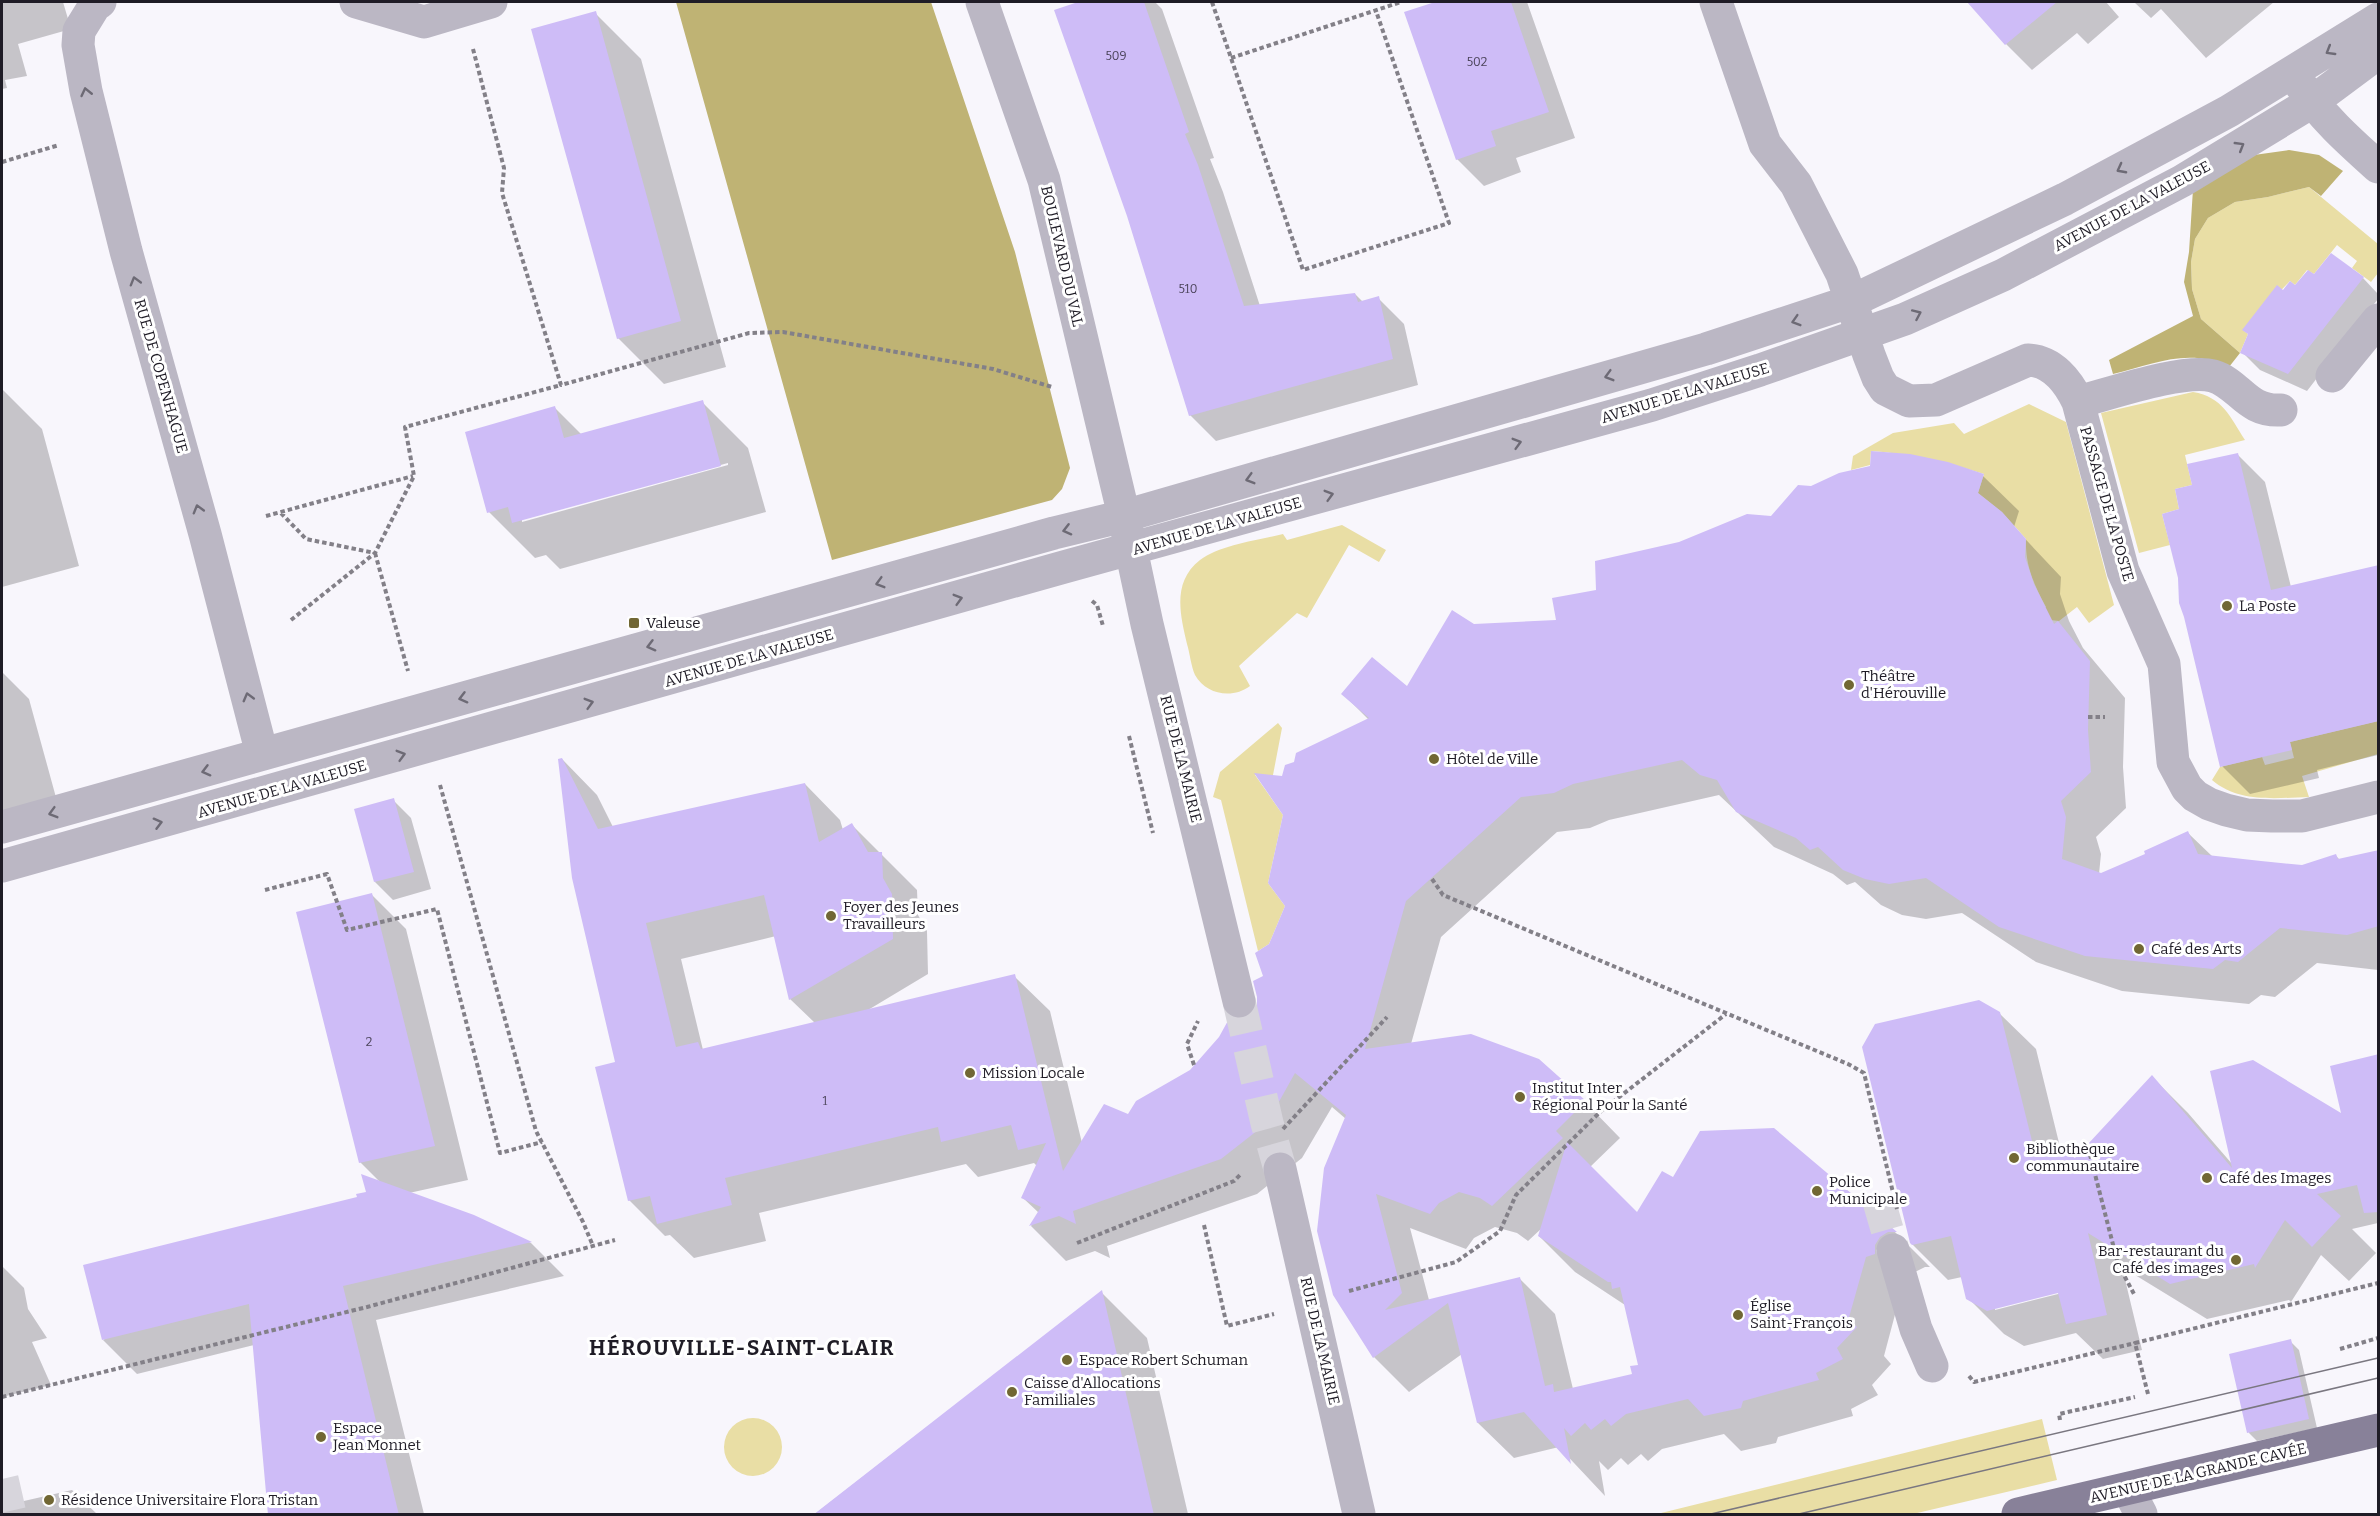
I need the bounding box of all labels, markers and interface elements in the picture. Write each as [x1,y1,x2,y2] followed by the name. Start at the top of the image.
[2325,44,2336,55] one-way arrow
[1105,49,1127,63] house number: 509
[1467,55,1487,69] house number: 502
[81,87,94,97] one-way arrow
[2234,141,2244,153] one-way arrow
[2051,157,2213,255] street label: AVENUE DE LA VALEUSE
[2117,162,2127,173] one-way arrow
[1037,184,1087,328] street label: BOULEVARD DU VAL
[130,276,142,287] one-way arrow
[1179,282,1197,296] house number: 510
[130,297,192,455] street label: RUE DE COPENHAGUE
[1911,309,1922,321] one-way arrow
[1791,314,1802,326] one-way arrow
[1599,359,1771,427] street label: AVENUE DE LA VALEUSE
[1605,368,1615,381] one-way arrow
[2076,424,2138,584] street label: PASSAGE DE LA POSTE
[1512,437,1522,450] one-way arrow
[1245,472,1256,484] one-way arrow
[1323,490,1334,502] one-way arrow
[1131,493,1303,559] street label: AVENUE DE LA VALEUSE
[193,504,206,514] one-way arrow
[1062,523,1072,536] one-way arrow
[875,576,886,588] one-way arrow
[952,594,963,606] one-way arrow
[2239,597,2296,615] place label: La Poste
[2220,599,2234,613] marker: La Poste
[646,614,701,632] place label: Valeuse
[627,616,641,630] marker: Valeuse
[663,625,835,691] street label: AVENUE DE LA VALEUSE
[646,639,656,652] one-way arrow
[1861,667,1946,702] place label: Théâtre d'Hérouville
[1842,678,1856,692] marker: Théâtre d'Hérouville
[458,691,468,704] one-way arrow
[243,693,256,703] one-way arrow
[1156,693,1206,825] street label: RUE DE LA MAIRIE
[584,697,594,710] one-way arrow
[395,750,406,762] one-way arrow
[1446,750,1538,768] place label: Hôtel de Ville
[1427,752,1441,766] marker: Hôtel de Ville
[196,756,368,822] street label: AVENUE DE LA VALEUSE
[201,764,212,776] one-way arrow
[48,806,59,818] one-way arrow
[153,818,163,831] one-way arrow
[843,898,959,933] place label: Foyer des Jeunes Travailleurs
[824,909,838,923] marker: Foyer des Jeunes Travailleurs
[2151,940,2242,958] place label: Café des Arts
[2132,942,2146,956] marker: Café des Arts
[366,1035,372,1049] house number: 2
[982,1064,1085,1082] place label: Mission Locale
[963,1066,977,1080] marker: Mission Locale
[1532,1079,1687,1114] place label: Institut Inter Régional Pour la Santé
[1513,1090,1527,1104] marker: Institut Inter Régional Pour la Santé
[823,1094,828,1108] house number: 1
[2026,1140,2139,1175] place label: Bibliothèque communautaire
[2007,1151,2021,1165] marker: Bibliothèque communautaire
[2219,1169,2332,1187] place label: Café des Images
[2200,1171,2214,1185] marker: Café des Images
[1829,1173,1907,1208] place label: Police Municipale
[1810,1184,1824,1198] marker: Police Municipale
[2098,1242,2224,1277] place label: Bar-restaurant du Café des images
[2229,1253,2243,1267] marker: Bar-restaurant du Café des images
[1297,1275,1343,1407] street label: RUE DE LA MAIRIE
[1750,1297,1853,1332] place label: Église Saint-François
[1731,1308,1745,1322] marker: Église Saint-François
[589,1334,895,1361] district label: HÉROUVILLE-SAINT-CLAIR
[1079,1351,1248,1369] place label: Espace Robert Schuman
[1060,1353,1074,1367] marker: Espace Robert Schuman
[1024,1374,1161,1409] place label: Caisse d'Allocations Familiales
[1005,1385,1019,1399] marker: Caisse d'Allocations Familiales
[332,1419,422,1454] place label: Espace Jean Monnet
[314,1430,328,1444] marker: Espace Jean Monnet
[2088,1439,2308,1507] street label: AVENUE DE LA GRANDE CAVÉE
[61,1491,318,1509] place label: Résidence Universitaire Flora Tristan
[42,1493,56,1507] marker: Résidence Universitaire Flora Tristan

